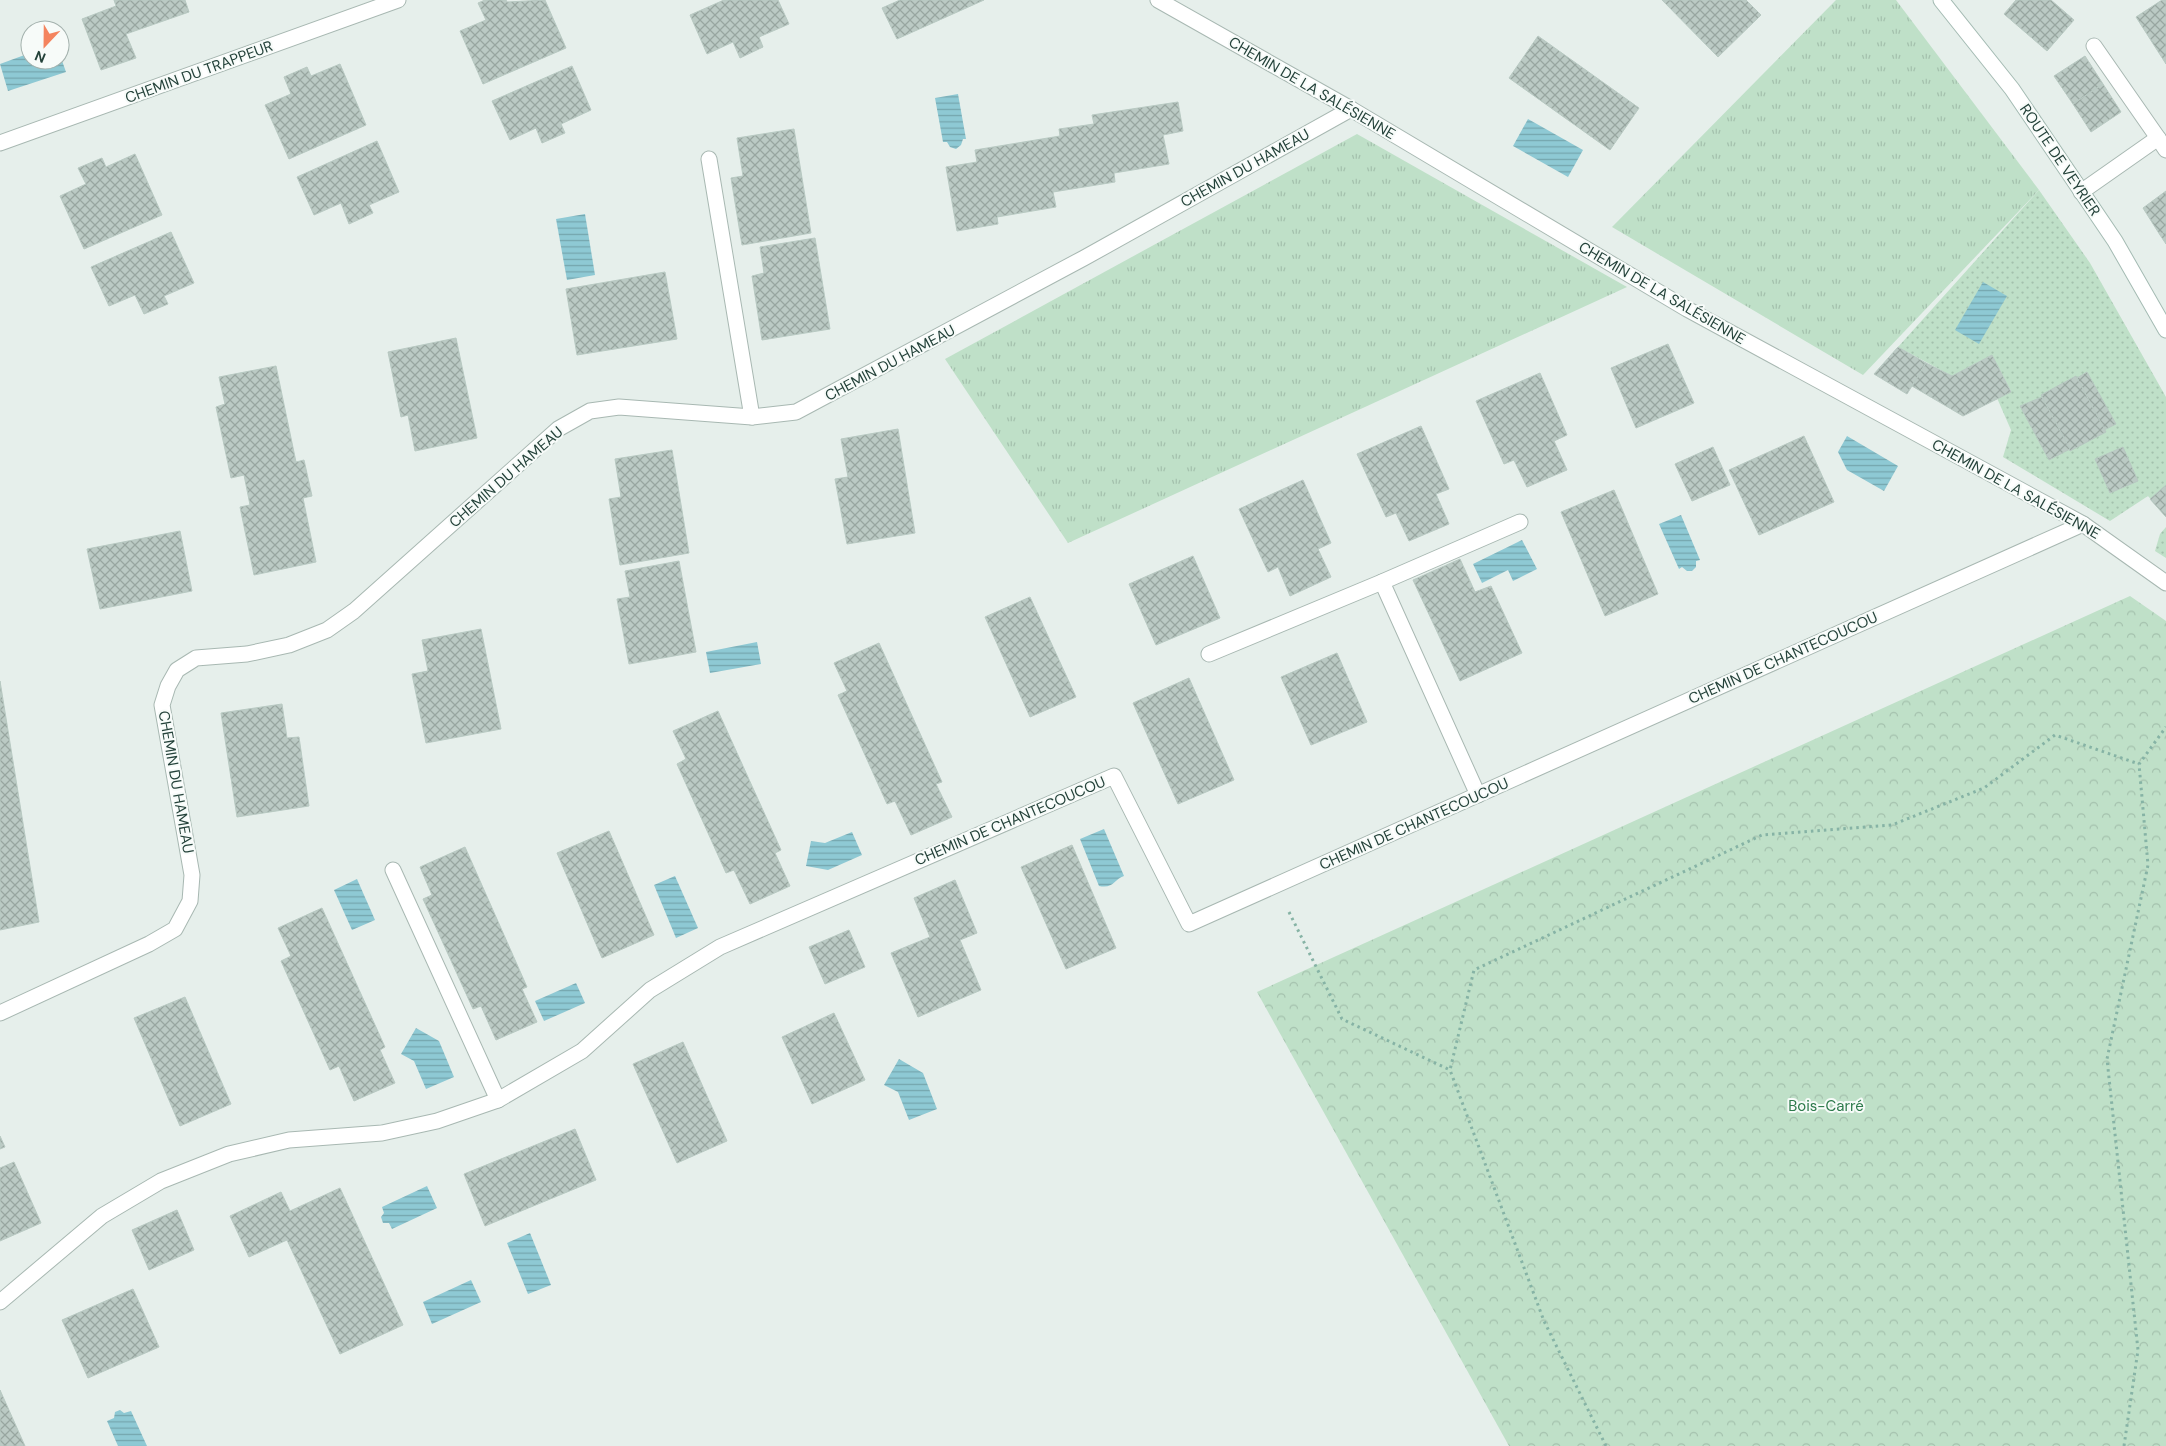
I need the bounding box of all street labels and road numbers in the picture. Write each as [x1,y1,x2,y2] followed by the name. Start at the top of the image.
[1225,32,1399,144] street label: CHEMIN DE LA SALÉSIENNE
[122,36,276,108] street label: CHEMIN DU TRAPPEUR
[2015,100,2105,220] street label: ROUTE DE VEYRIER
[1177,124,1313,212] street label: CHEMIN DU HAMEAU
[1575,237,1749,349] street label: CHEMIN DE LA SALÉSIENNE
[821,320,959,406] street label: CHEMIN DU HAMEAU
[445,422,567,532] street label: CHEMIN DU HAMEAU
[1928,434,2104,544] street label: CHEMIN DE LA SALÉSIENNE
[1685,607,1881,709] street label: CHEMIN DE CHANTECOUCOU
[154,709,198,855] street label: CHEMIN DU HAMEAU
[912,772,1108,870] street label: CHEMIN DE CHANTECOUCOU
[1316,773,1512,875] street label: CHEMIN DE CHANTECOUCOU

